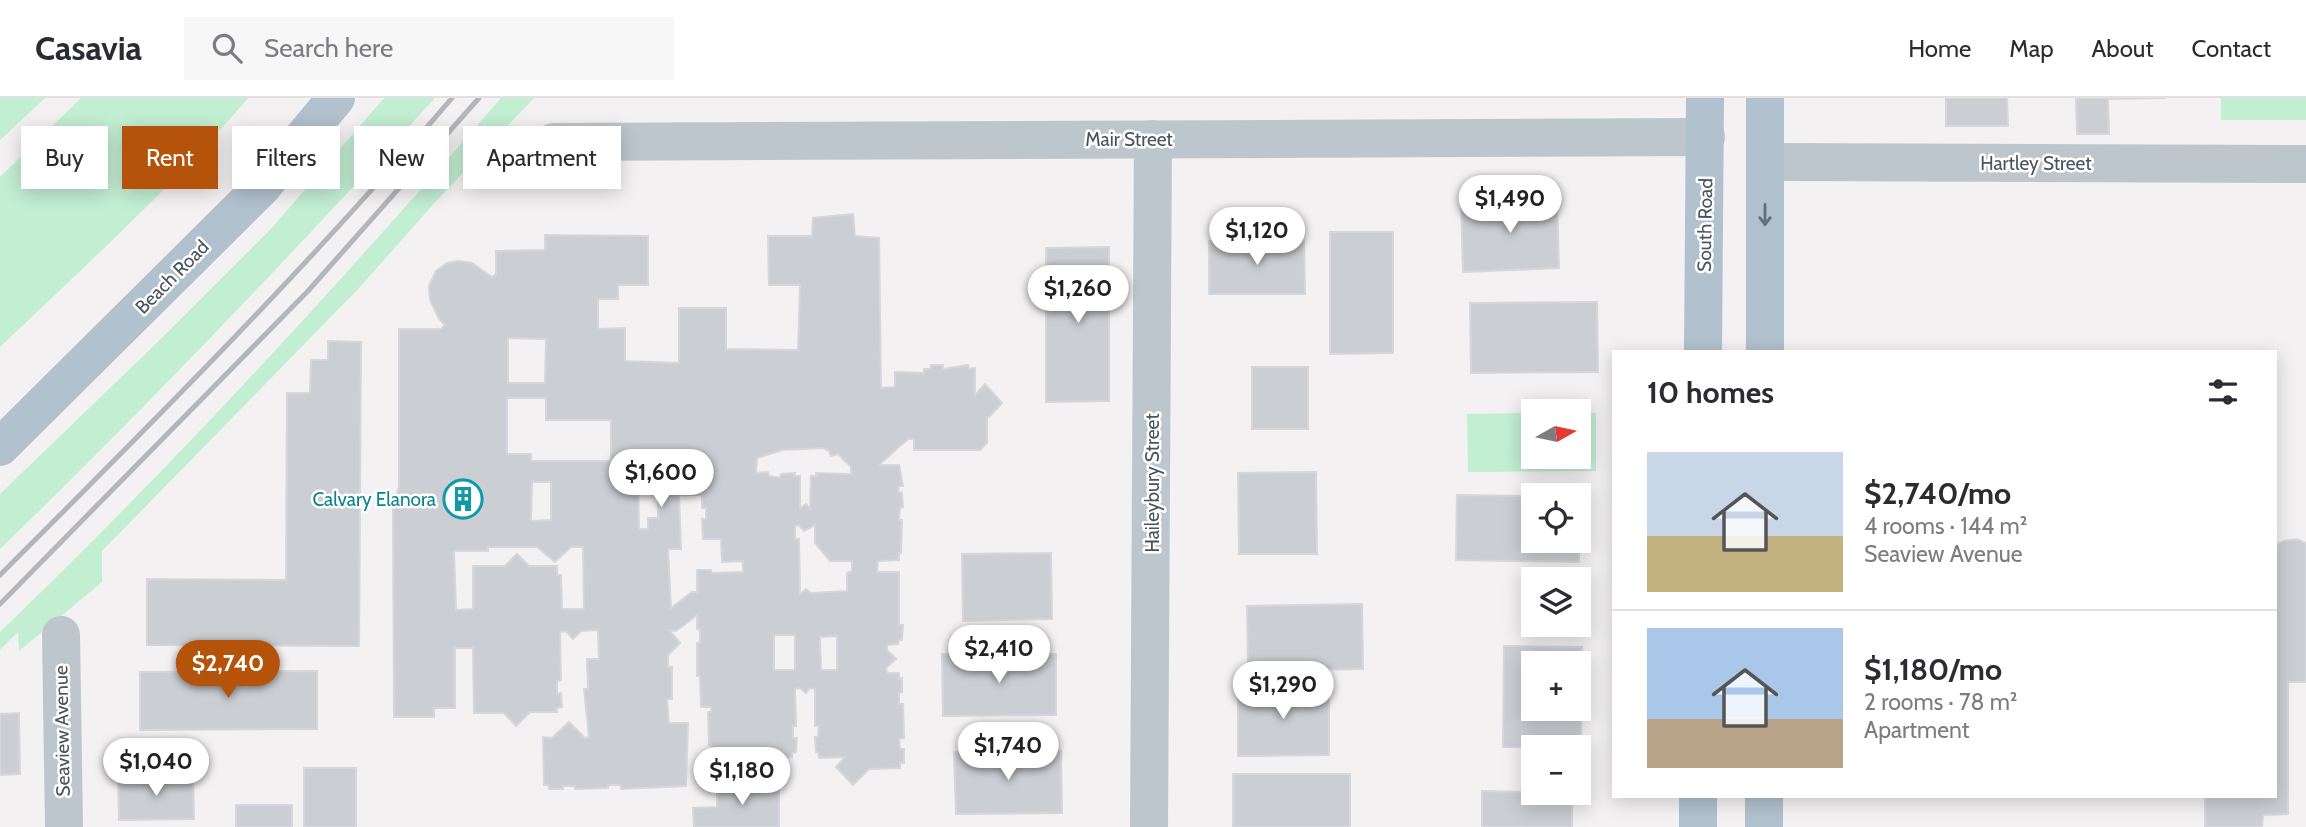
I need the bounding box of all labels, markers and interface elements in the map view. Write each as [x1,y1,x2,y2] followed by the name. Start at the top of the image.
[184,17,674,80] search box
[35,28,142,68] text: Casavia
[208,29,246,67] icon: search
[264,32,393,64] text: Search here
[1908,34,1971,63] text: Home
[2009,34,2054,63] text: Map
[2092,34,2154,63] text: About
[2192,34,2271,63] text: Contact
[21,126,108,189] chip: Buy
[122,126,218,189] chip: Rent
[232,126,340,189] chip: Filters
[354,126,449,189] chip: New
[463,126,621,189] chip: Apartment
[1085,128,1173,151] street label: Mair Street
[1980,152,2092,175] street label: Hartley Street
[1453,176,1567,235] pin: $1,490
[1693,178,1717,272] street label: South Road
[1475,184,1545,212] text: $1,490
[1758,203,1772,226] one-way arrow
[1200,208,1314,267] pin: $1,120
[1225,216,1289,244] text: $1,120
[130,235,214,319] street label: Beach Road
[1021,266,1135,325] pin: $1,260
[1044,274,1112,302] text: $1,260
[2204,373,2242,411] icon: filters
[1647,374,1774,411] text: 10 homes
[1521,399,1591,469] north arrow
[1521,399,1591,805] map controls
[1141,413,1164,553] street label: Haileybury Street
[604,450,718,509] pin: $1,600
[625,458,697,486] text: $1,600
[1864,475,2011,512] text: $2,740/mo
[442,478,484,520] building icon: Calvary Elanora
[1703,480,1787,564] icon: home
[1521,483,1591,553] button: locate
[312,488,436,511] place label: Calvary Elanora
[1864,512,2027,540] text: 4 rooms · 144 m²
[1864,540,2023,568] text: Seaview Avenue
[1521,567,1591,637] button: layers
[942,626,1056,685] pin: $2,410
[964,634,1034,662] text: $2,410
[171,640,285,700] pin: $2,740
[192,649,264,677] text: $2,740
[1521,651,1591,721] button: +
[1864,651,2002,688] text: $1,180/mo
[1703,656,1787,740] icon: home
[1226,662,1340,721] pin: $1,290
[49,665,75,797] street label: Seaview Avenue
[1249,670,1317,698] text: $1,290
[1864,688,2018,716] text: 2 rooms · 78 m²
[1864,716,1969,744] text: Apartment
[951,722,1065,782] pin: $1,740
[974,731,1042,759] text: $1,740
[1521,735,1591,805] button: −
[99,738,213,798] pin: $1,040
[119,747,193,775] text: $1,040
[685,748,799,807] pin: $1,180
[709,756,775,784] text: $1,180

